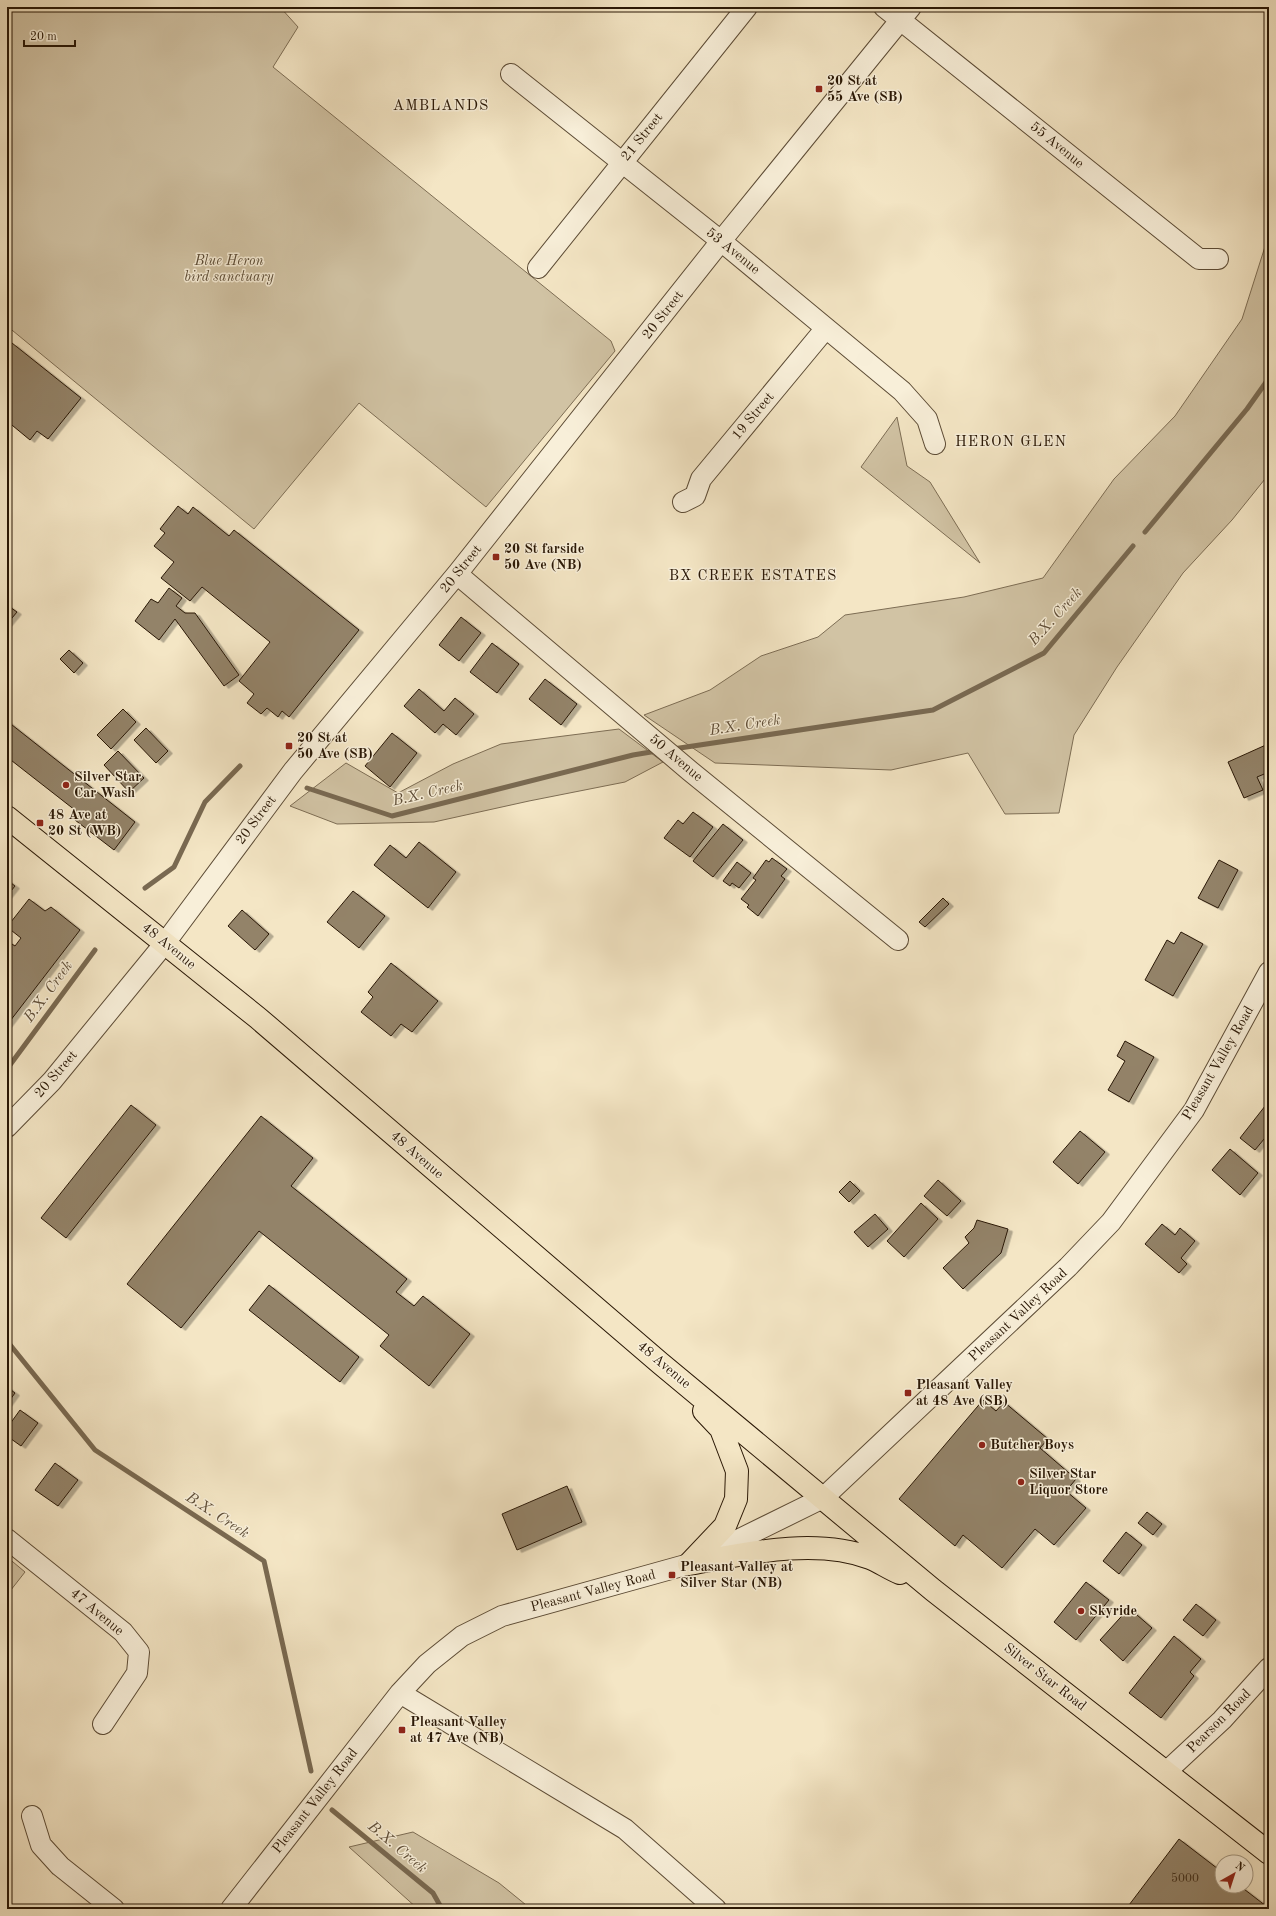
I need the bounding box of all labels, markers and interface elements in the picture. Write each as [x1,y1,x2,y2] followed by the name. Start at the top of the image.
[24,22,75,48] scale bar
[30,31,57,43] text: 20 m
[827,74,903,104] place label: 20 St at 55 Ave (SB)
[814,84,824,94] marker: 20 St at 55 Ave (SB)
[393,99,489,114] district label: AMBLANDS
[619,110,666,164] street label: 21 Street
[1027,119,1087,171] street label: 55 Avenue
[703,225,763,277] street label: 53 Avenue
[184,254,274,285] park label: Blue Heron bird sanctuary
[640,288,686,342] street label: 20 Street
[729,389,777,442] street label: 19 Street
[955,435,1067,450] district label: HERON GLEN
[438,542,485,596] street label: 20 Street
[504,542,584,572] place label: 20 St farside 50 Ave (NB)
[491,552,501,562] marker: 20 St farside 50 Ave (NB)
[669,569,837,584] district label: BX CREEK ESTATES
[1026,585,1086,649] water label: B.X. Creek
[707,713,782,739] water label: B.X. Creek
[297,731,373,761] place label: 20 St at 50 Ave (SB)
[647,732,705,784] street label: 50 Avenue
[284,741,294,751] marker: 20 St at 50 Ave (SB)
[74,770,141,800] place label: Silver Star Car Wash
[390,779,465,810] water label: B.X. Creek
[61,780,71,790] marker: Silver Star Car Wash
[233,793,279,847] street label: 20 Street
[48,808,121,838] place label: 48 Ave at 20 St (WB)
[35,818,45,828] marker: 48 Ave at 20 St (WB)
[139,920,199,972] street label: 48 Avenue
[21,959,76,1026] water label: B.X. Creek
[1180,1004,1256,1122] street label: Pleasant Valley Road
[32,1048,80,1100] street label: 20 Street
[388,1129,446,1181] street label: 48 Avenue
[966,1266,1070,1364] street label: Pleasant Valley Road
[635,1339,693,1391] street label: 48 Avenue
[916,1378,1013,1408] place label: Pleasant Valley at 48 Ave (SB)
[903,1388,913,1398] marker: Pleasant Valley at 48 Ave (SB)
[990,1438,1074,1452] place label: Butcher Boys
[977,1440,987,1450] marker: Butcher Boys
[1029,1467,1108,1497] place label: Silver Star Liquor Store
[1016,1477,1026,1487] marker: Silver Star Liquor Store
[182,1490,251,1542] water label: B.X. Creek
[680,1560,793,1590] place label: Pleasant Valley at Silver Star (NB)
[529,1568,657,1614] street label: Pleasant Valley Road
[667,1570,677,1580] marker: Pleasant Valley at Silver Star (NB)
[68,1586,126,1638] street label: 47 Avenue
[1089,1604,1137,1618] place label: Skyride
[1076,1606,1086,1616] marker: Skyride
[1001,1641,1089,1713] street label: Silver Star Road
[1184,1686,1254,1756] street label: Pearson Road
[410,1715,507,1745] place label: Pleasant Valley at 47 Ave (NB)
[397,1725,407,1735] marker: Pleasant Valley at 47 Ave (NB)
[270,1746,360,1856] street label: Pleasant Valley Road
[364,1819,429,1877] water label: B.X. Creek
[1214,1854,1254,1894] north arrow
[1233,1860,1247,1875] text: N
[1171,1872,1199,1885] house number: 5000

